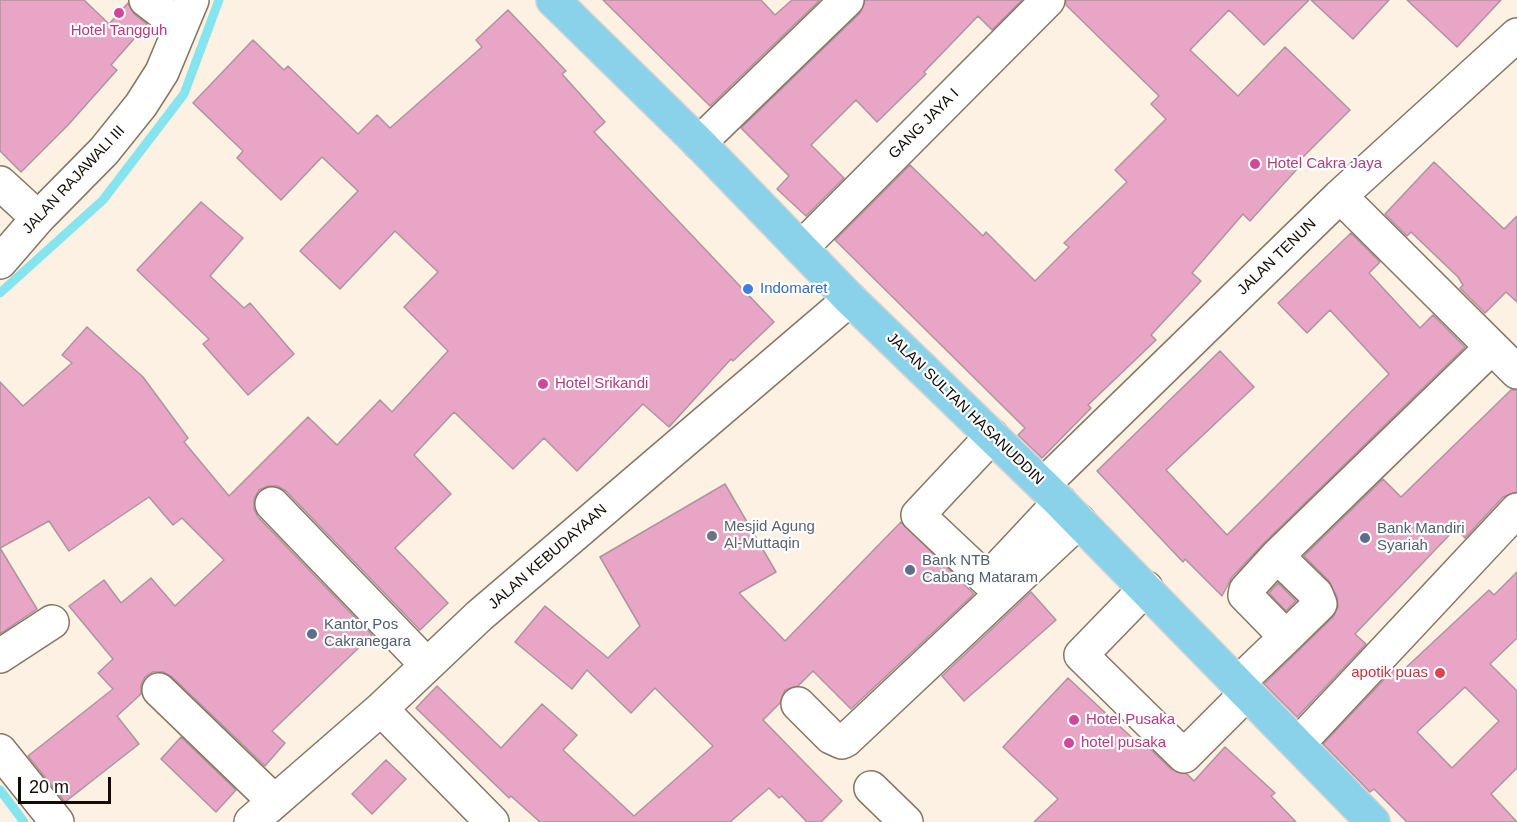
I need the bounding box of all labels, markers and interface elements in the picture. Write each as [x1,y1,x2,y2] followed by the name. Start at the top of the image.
[112,6,126,20] marker: Hotel Tangguh
[71,22,167,40] place label: Hotel Tangguh
[885,85,963,163] street label: GANG JAYA I
[19,122,129,238] street label: JALAN RAJAWALI III
[1267,155,1382,173] place label: Hotel Cakra Jaya
[1248,157,1262,171] marker: Hotel Cakra Jaya
[1234,215,1320,299] street label: JALAN TENUN
[760,280,828,298] place label: Indomaret
[741,282,755,296] marker: Indomaret
[883,329,1047,489] street label: JALAN SULTAN HASANUDDIN
[555,375,648,393] place label: Hotel Srikandi
[536,377,550,391] marker: Hotel Srikandi
[485,501,611,613] street label: JALAN KEBUDAYAAN
[724,518,815,553] place label: Mesjid Agung Al-Muttaqin
[1377,520,1465,555] place label: Bank Mandiri Syariah
[705,529,719,543] marker: Mesjid Agung Al-Muttaqin
[1358,531,1372,545] marker: Bank Mandiri Syariah
[922,552,1038,587] place label: Bank NTB Cabang Mataram
[903,563,917,577] marker: Bank NTB Cabang Mataram
[324,616,411,651] place label: Kantor Pos Cakranegara
[305,627,319,641] marker: Kantor Pos Cakranegara
[1351,664,1428,682] place label: apotik puas
[1433,666,1447,680] marker: apotik puas
[1086,711,1175,729] place label: Hotel Pusaka
[1067,713,1081,727] marker: Hotel Pusaka
[1081,734,1166,752] place label: hotel pusaka
[1062,736,1076,750] marker: hotel pusaka
[21,765,114,803] scale bar
[29,777,69,797] text: 20 m

